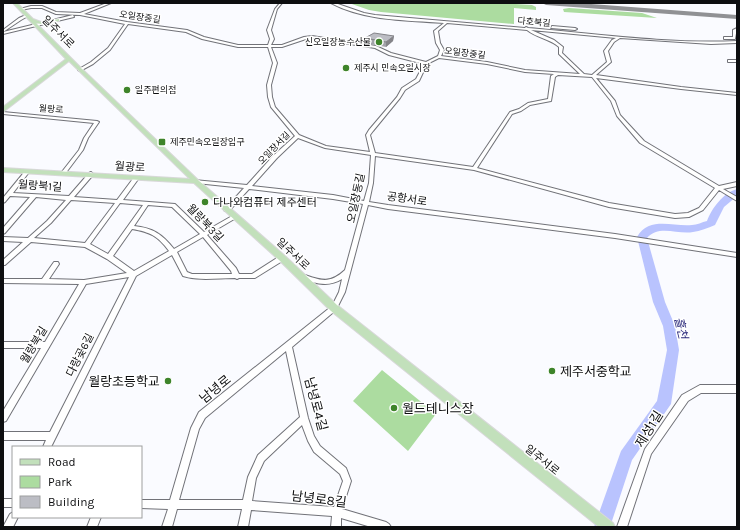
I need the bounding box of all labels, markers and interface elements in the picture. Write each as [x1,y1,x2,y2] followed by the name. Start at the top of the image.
[119,9,161,25] street label: 오일장중길
[39,13,77,51] street label: 일주서로
[517,16,551,28] street label: 다호북길
[305,37,371,47] place label: 신오일장농수산물
[374,37,384,47] marker: 신오일장농수산물
[444,46,486,60] street label: 오일장중길
[341,63,351,73] marker: 제주시 민속오일시장
[354,63,431,73] place label: 제주시 민속오일시장
[122,85,132,95] marker: 일주편의점
[135,85,176,95] place label: 일주편의점
[38,103,64,115] street label: 월랑로
[256,130,292,166] street label: 오일장서길
[157,137,167,147] marker: 제주민속오일장입구
[170,137,245,147] place label: 제주민속오일장입구
[114,159,146,175] street label: 월광로
[344,172,368,224] street label: 오일장동길
[18,178,62,194] street label: 월랑북1길
[386,190,428,208] street label: 공항서로
[213,196,317,209] place label: 다나와컴퓨터 제주센터
[200,197,210,207] marker: 다나와컴퓨터 제주센터
[184,202,226,244] street label: 월랑북3길
[274,235,312,273] street label: 일주서로
[672,316,691,342] water label: 흘천
[18,324,50,366] street label: 월랑북길
[64,331,96,379] street label: 다랑곶6길
[560,364,632,379] place label: 제주서중학교
[547,366,557,376] marker: 제주서중학교
[196,372,234,406] street label: 남녕로
[88,374,160,389] place label: 월랑초등학교
[302,375,330,433] street label: 남녕로4길
[163,376,173,386] marker: 월랑초등학교
[402,401,474,416] place label: 월드테니스장
[389,403,399,413] marker: 월드테니스장
[632,408,666,450] street label: 제성1길
[522,442,562,478] street label: 일주서로
[12,446,142,518] legend
[48,455,76,469] text: Road
[48,475,73,489] text: Park
[290,488,348,510] street label: 남녕로8길
[48,495,95,509] text: Building

